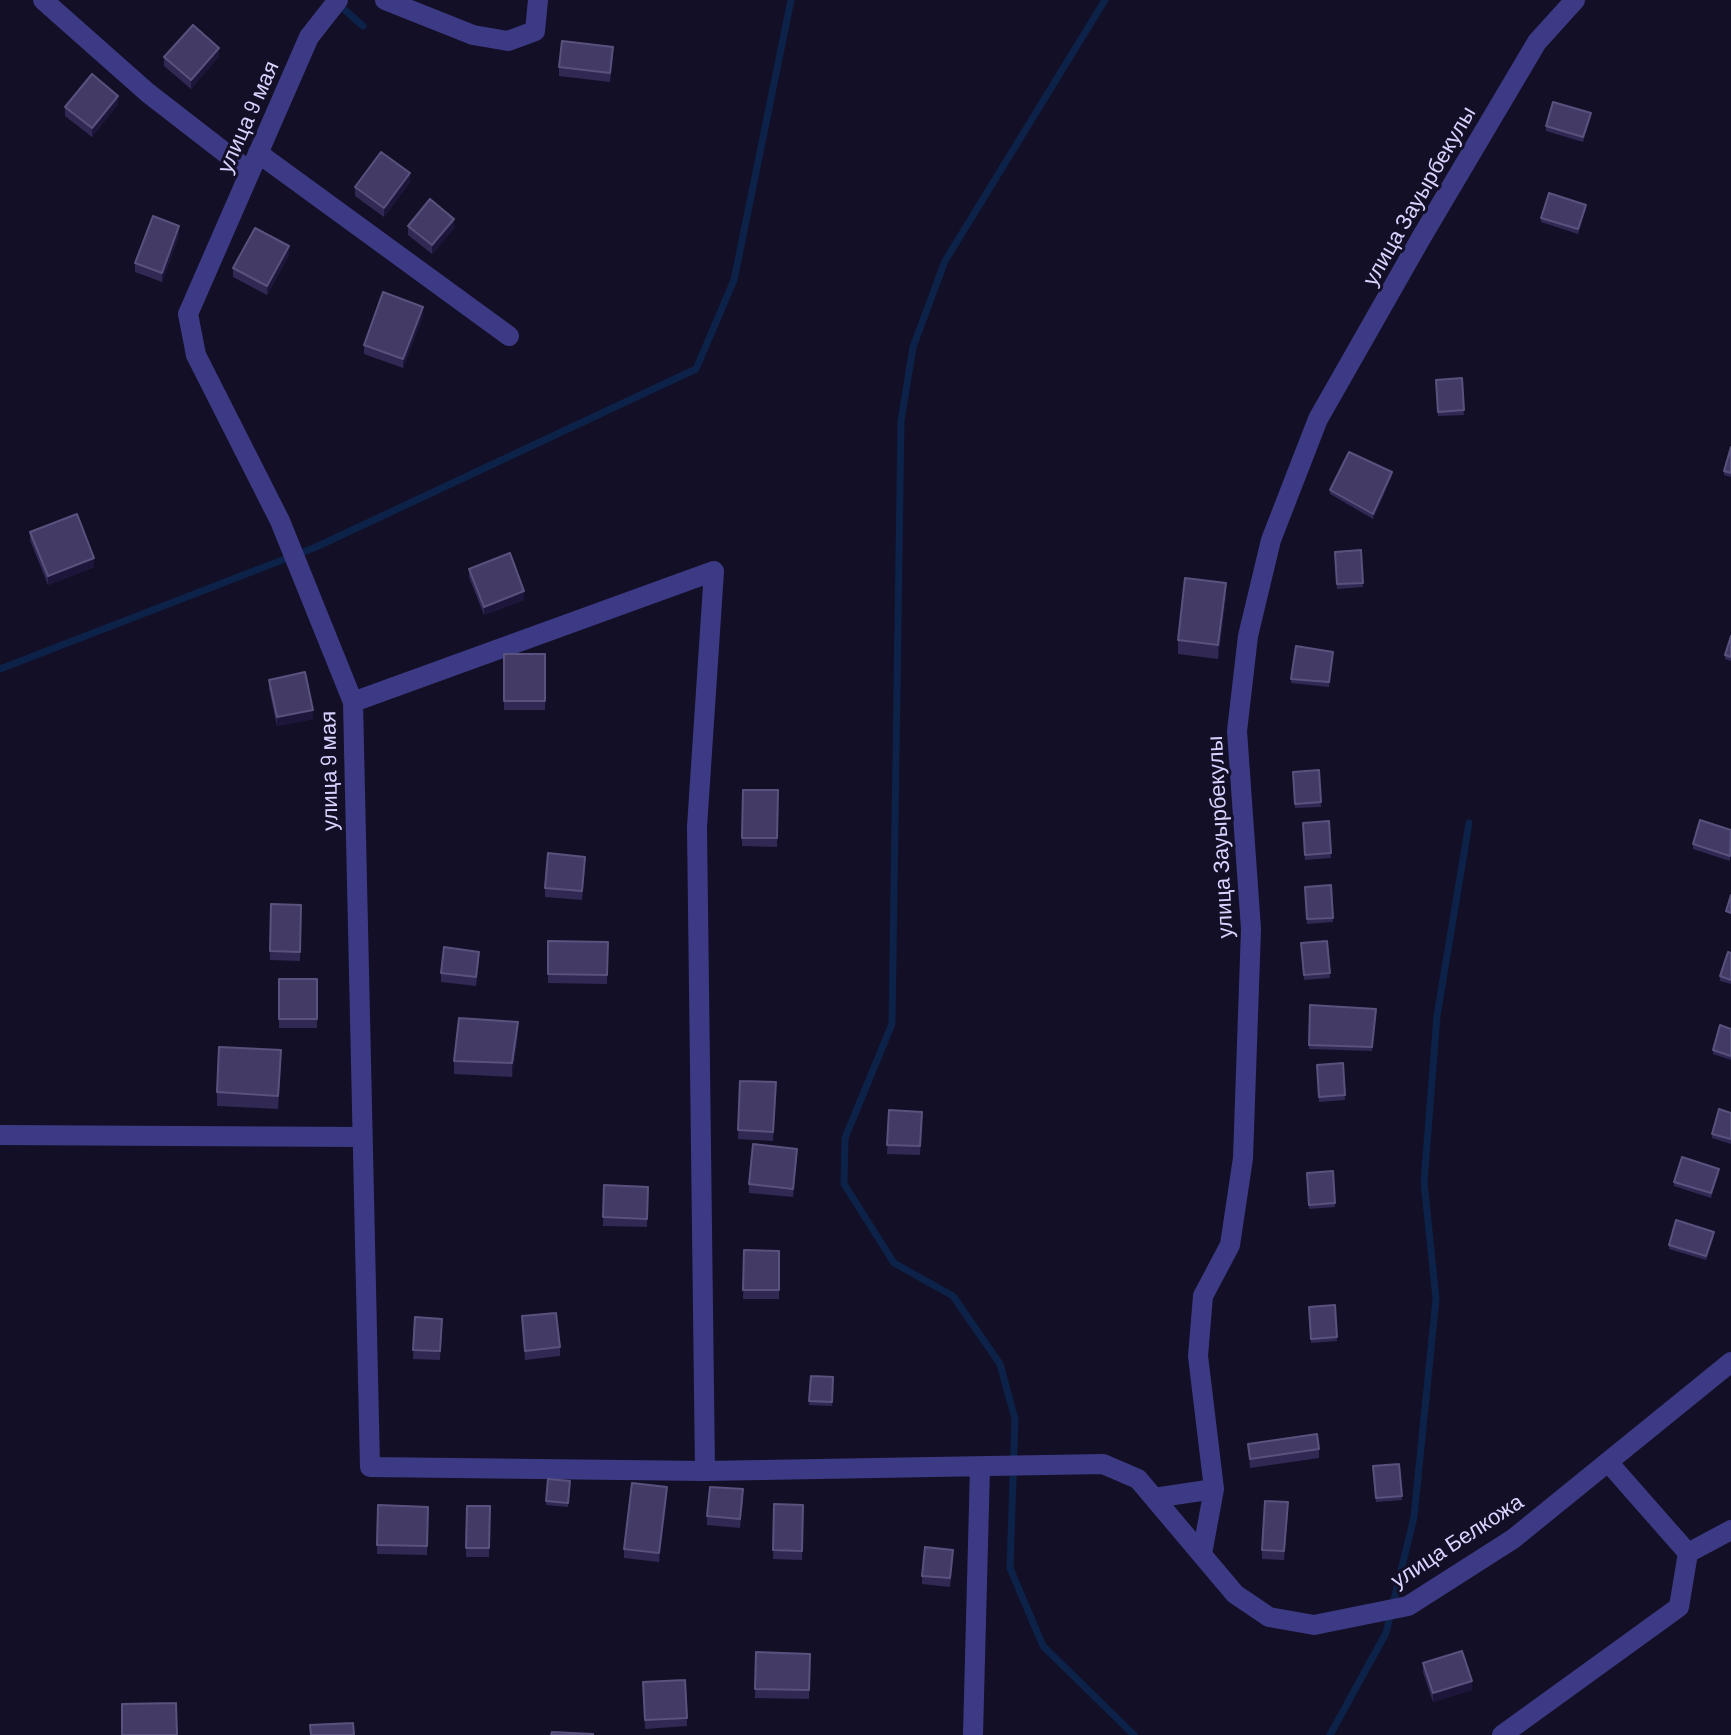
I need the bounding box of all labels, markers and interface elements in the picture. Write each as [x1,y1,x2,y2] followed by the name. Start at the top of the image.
[212,57,284,177] street label: улица 9 мая
[1357,102,1481,290] street label: улица Зауырбекулы
[315,711,343,831] street label: улица 9 мая
[1202,735,1238,939] street label: улица Зауырбекулы
[1386,1488,1528,1594] street label: улица Белкожа

